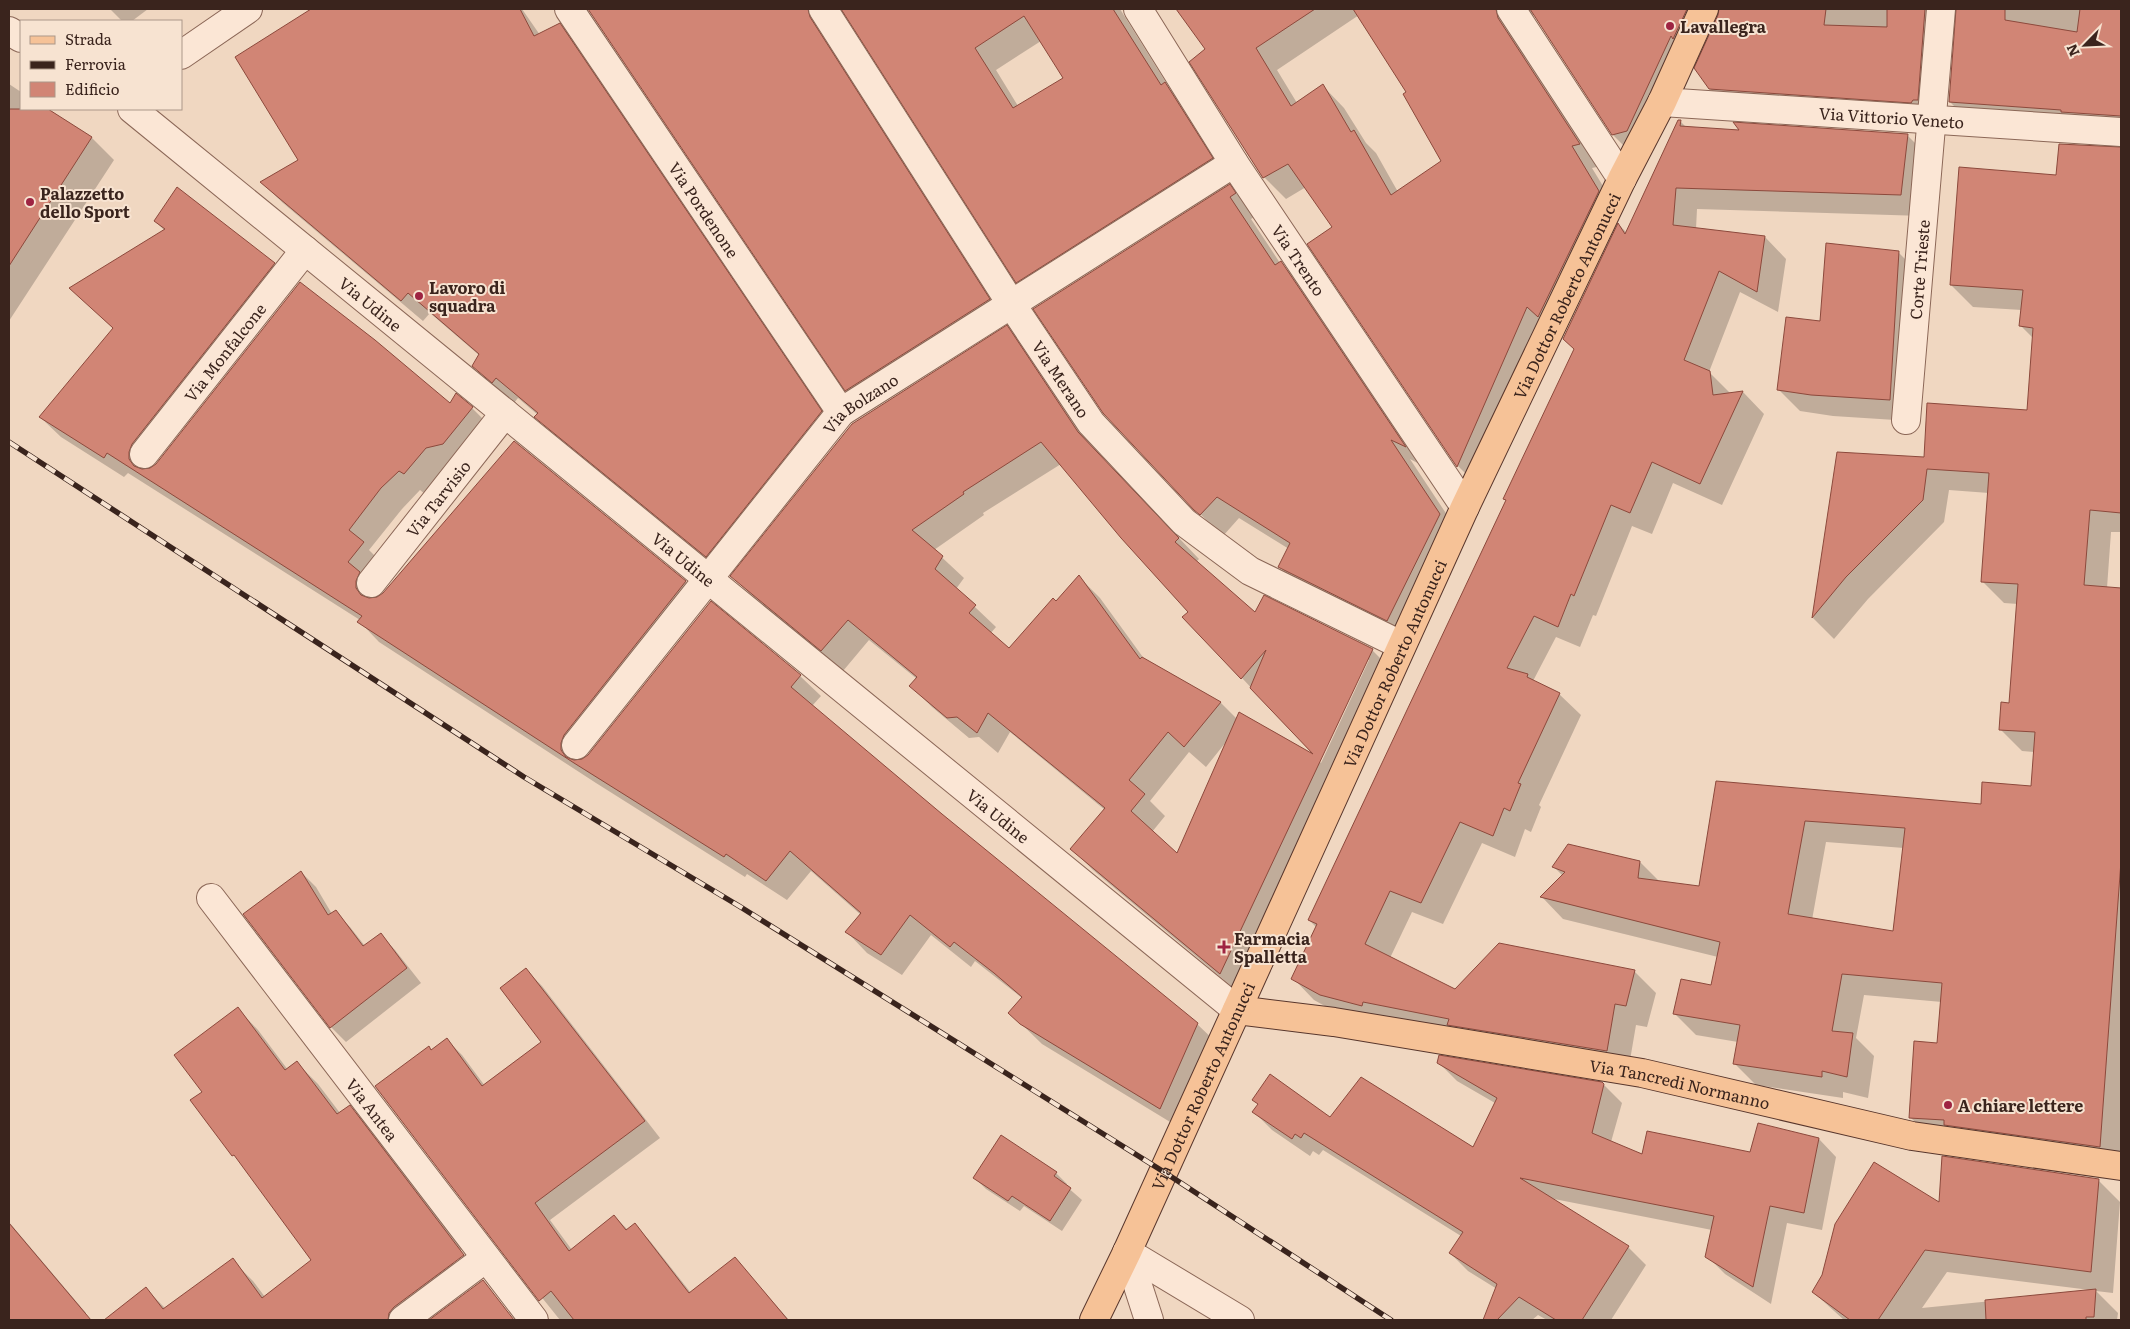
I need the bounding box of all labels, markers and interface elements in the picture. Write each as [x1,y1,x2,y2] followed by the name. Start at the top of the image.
[1680,14,1767,38] place label: Lavallegra
[20,20,182,110] legend
[1664,20,1676,32] marker: Lavallegra
[2060,20,2110,70] north arrow
[65,27,113,50] text: Strada
[2061,41,2084,60] text: N
[65,52,127,75] text: Ferrovia
[65,77,120,100] text: Edificio
[1818,100,1965,134] street label: Via Vittorio Veneto
[663,157,745,262] street label: Via Pordenone
[40,181,130,223] place label: Palazzetto dello Sport
[1507,188,1626,403] street label: Via Dottor Roberto Antonucci
[24,196,36,208] marker: Palazzetto dello Sport
[1266,219,1332,300] street label: Via Trento
[1903,219,1935,320] street label: Corte Trieste
[334,271,407,337] street label: Via Udine
[429,275,505,317] place label: Lavoro di squadra
[413,290,425,302] marker: Lavoro di squadra
[178,297,271,407] street label: Via Monfalcone
[1027,335,1096,422] street label: Via Merano
[816,367,903,439] street label: Via Bolzano
[400,455,476,542] street label: Via Tarvisio
[647,526,720,592] street label: Via Udine
[1336,555,1452,771] street label: Via Dottor Roberto Antonucci
[962,783,1035,849] street label: Via Udine
[1234,926,1311,968] place label: Farmacia Spalletta
[1218,941,1230,953] marker: Farmacia Spalletta
[1145,978,1260,1194] street label: Via Dottor Roberto Antonucci
[1588,1053,1772,1114] street label: Via Tancredi Normanno
[341,1073,405,1146] street label: Via Antea
[1958,1093,2083,1117] place label: A chiare lettere
[1942,1099,1954,1111] marker: A chiare lettere

